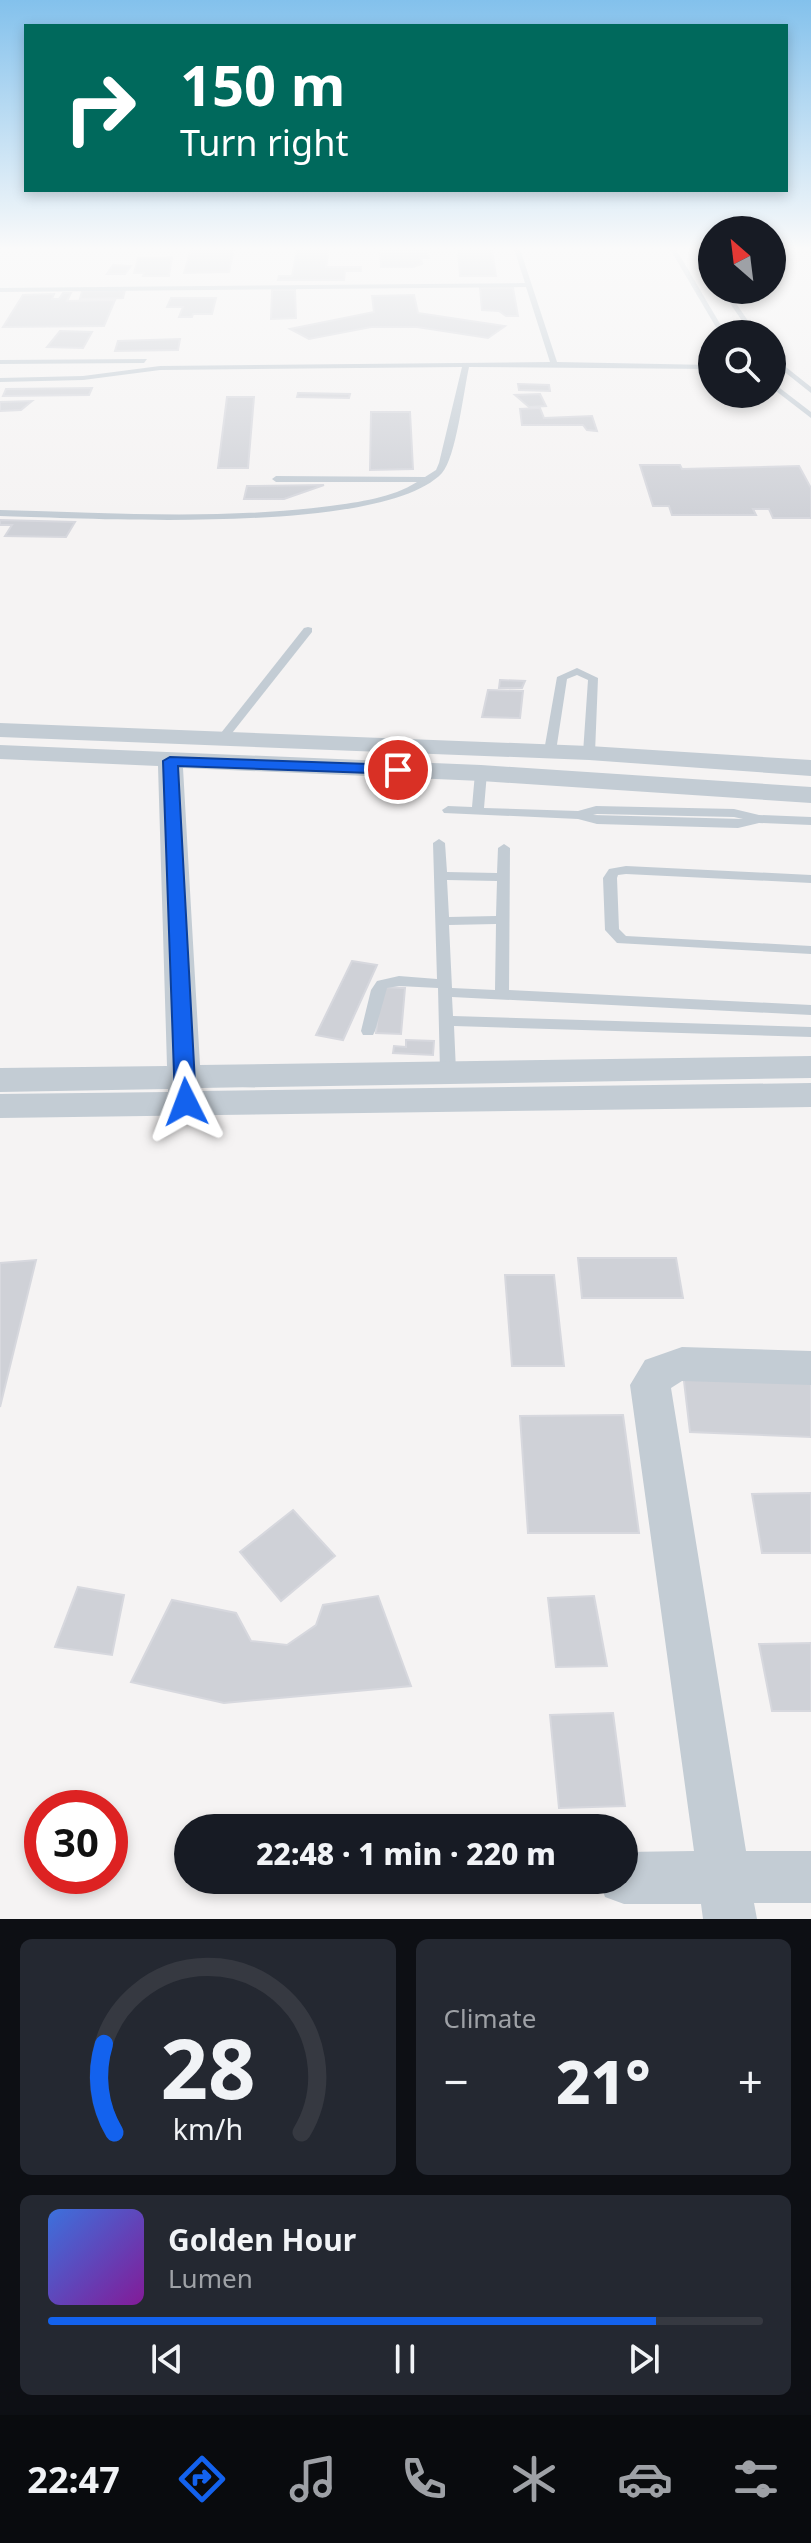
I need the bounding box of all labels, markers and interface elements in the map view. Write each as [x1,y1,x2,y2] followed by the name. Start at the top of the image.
[180,46,345,122] text: 150 m
[48,56,152,160] icon: right
[180,118,348,167] text: Turn right
[698,216,786,304] north arrow
[698,216,786,408] map controls
[698,320,786,408] button: search
[364,736,432,804] pin
[376,748,420,792] icon: arrive
[144,1060,228,1144] position arrow
[24,1790,128,1894] speed limit sign: 30
[256,1833,556,1874] text: 22:48 · 1 min · 220 m
[444,2000,536,2036] text: Climate
[160,2010,255,2123] text: 28
[556,2040,651,2122] text: 21°
[444,2051,469,2111] text: −
[738,2051,763,2111] text: +
[173,2109,243,2148] text: km/h
[168,2219,356,2260] text: Golden Hour
[168,2260,253,2296] text: Lumen
[145,2337,189,2381] icon: previous
[383,2337,427,2381] icon: pause
[622,2337,666,2381] icon: next
[174,2451,230,2507] icon: directions
[285,2451,341,2507] icon: music
[396,2451,452,2507] icon: phone
[506,2451,562,2507] icon: climate
[617,2451,673,2507] icon: car
[728,2451,784,2507] icon: filters
[27,2455,120,2504] text: 22:47

